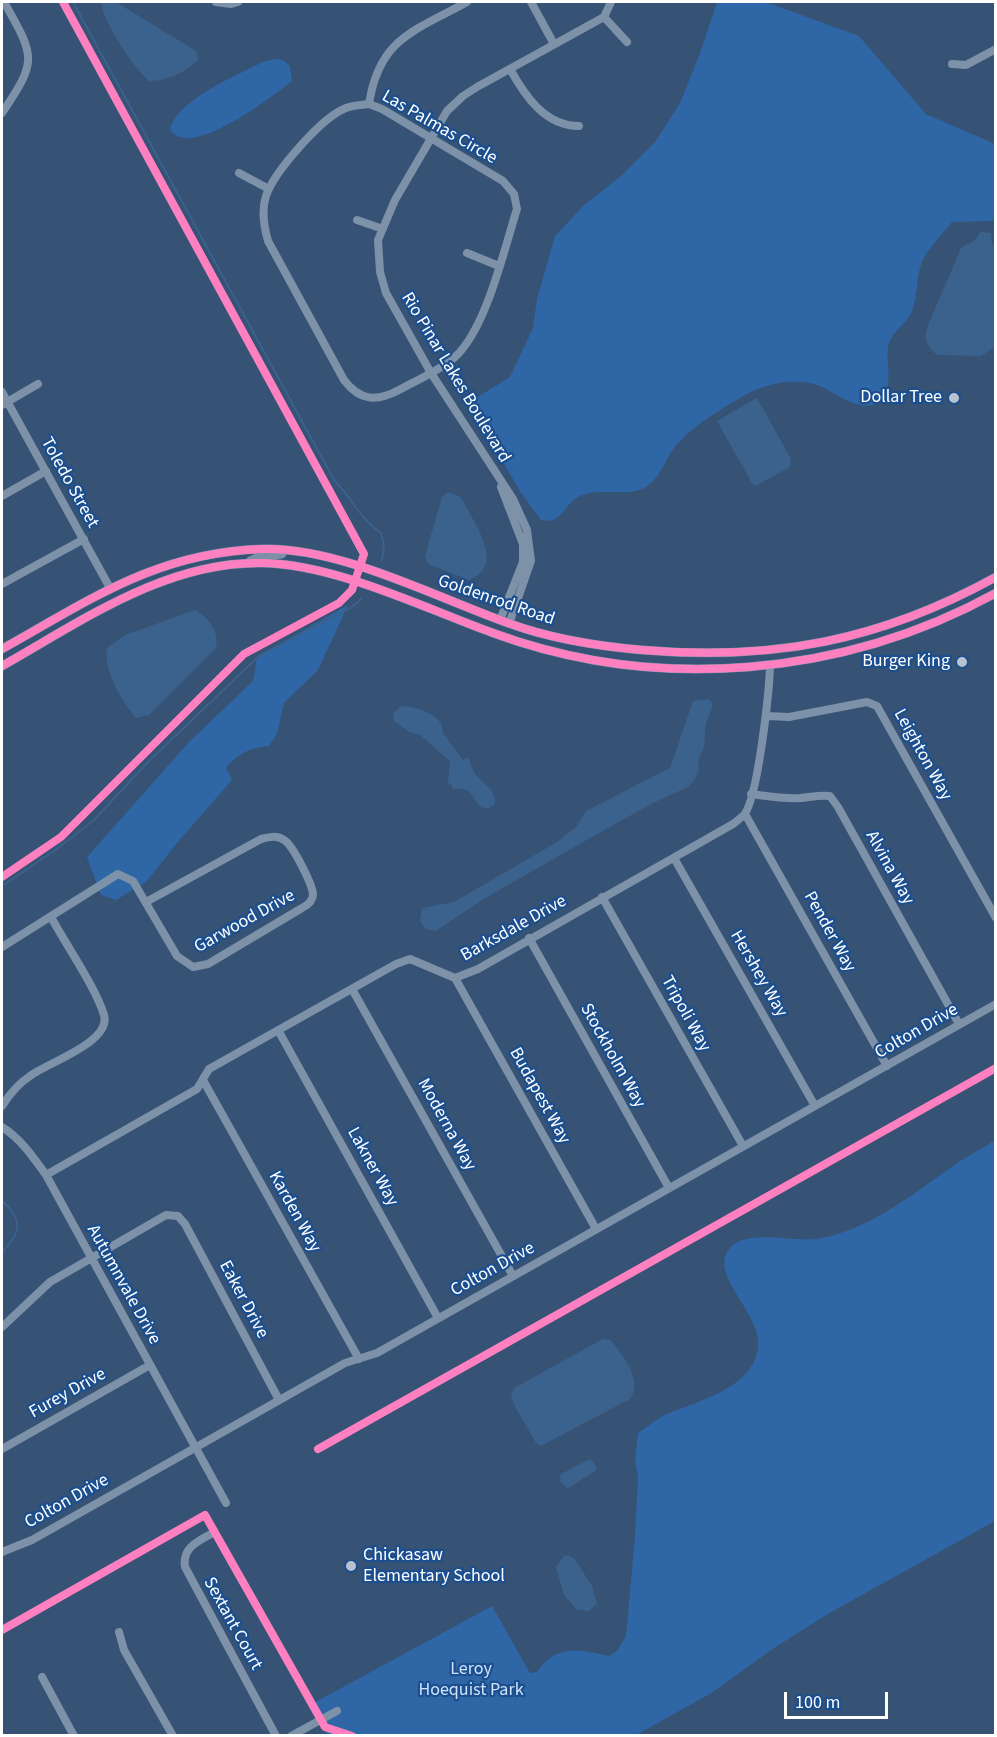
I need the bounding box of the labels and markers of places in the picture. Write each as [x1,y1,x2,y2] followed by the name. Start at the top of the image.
[860,387,942,409] place label: Dollar Tree
[947,391,961,405] marker: Dollar Tree
[862,651,950,673] place label: Burger King
[955,655,969,669] marker: Burger King
[363,1545,505,1588] place label: Chickasaw Elementary School
[344,1559,358,1573] marker: Chickasaw Elementary School

